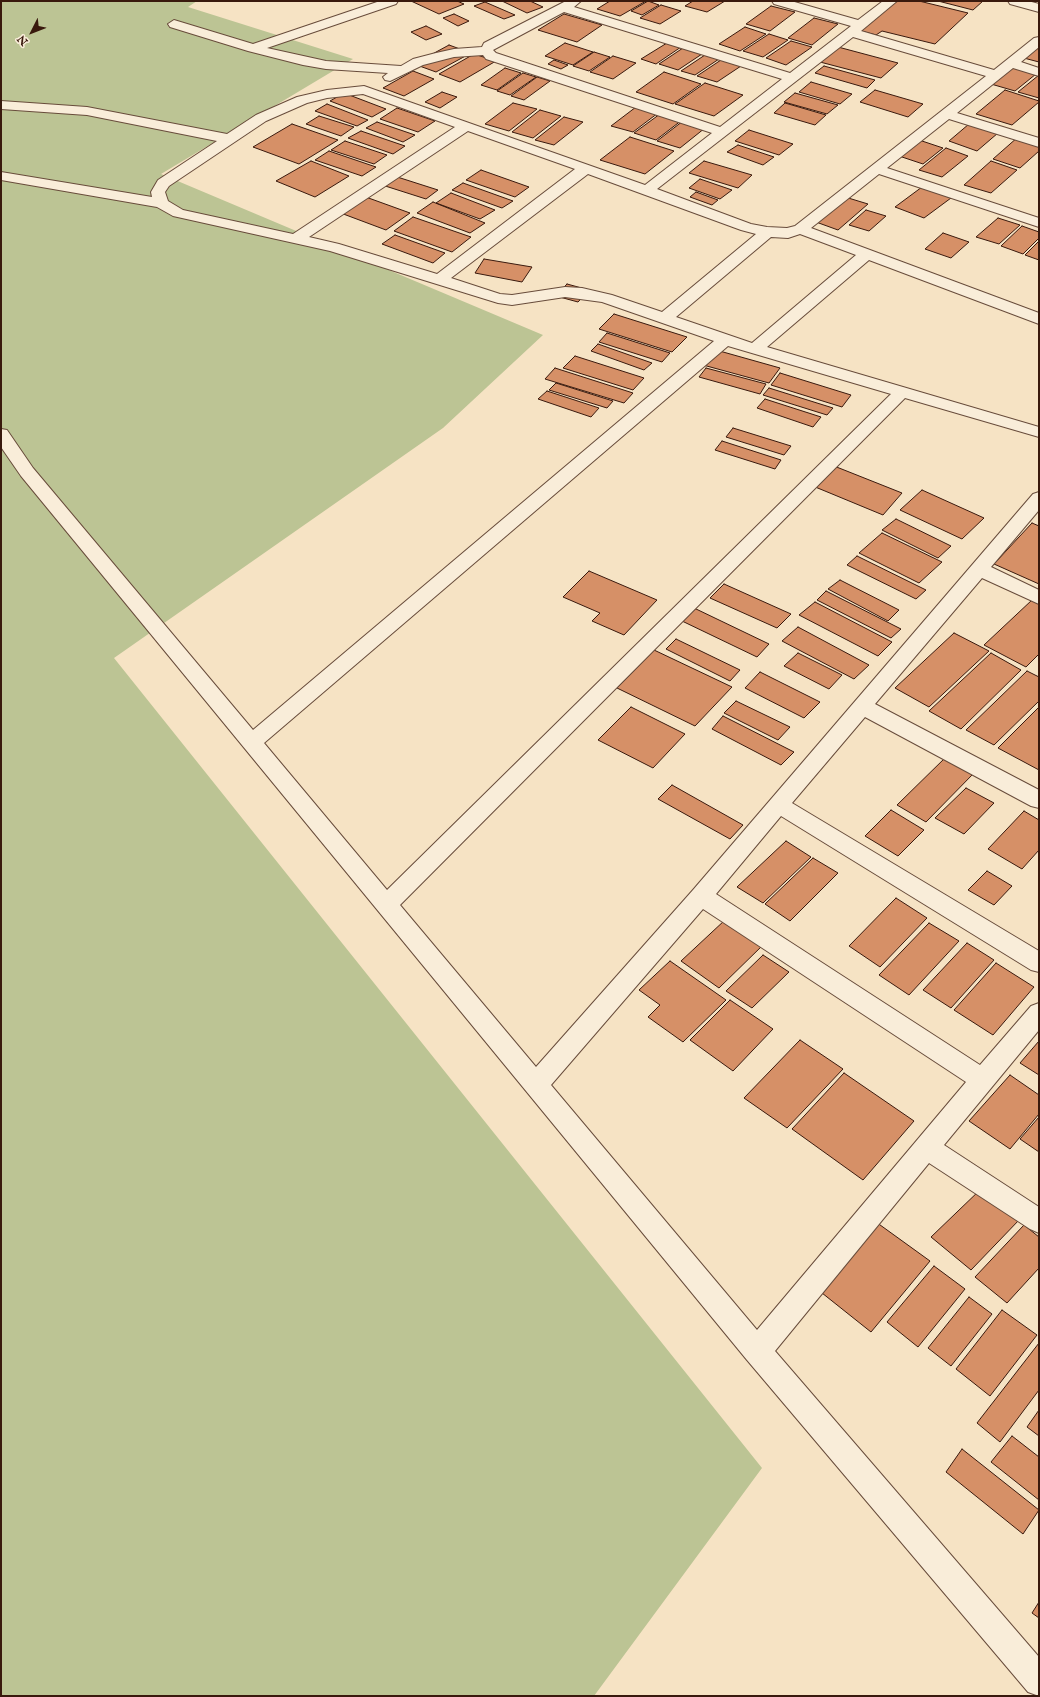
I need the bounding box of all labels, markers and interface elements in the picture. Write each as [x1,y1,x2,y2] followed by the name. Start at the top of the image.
[12,12,52,52] north arrow
[15,32,31,48] text: N

